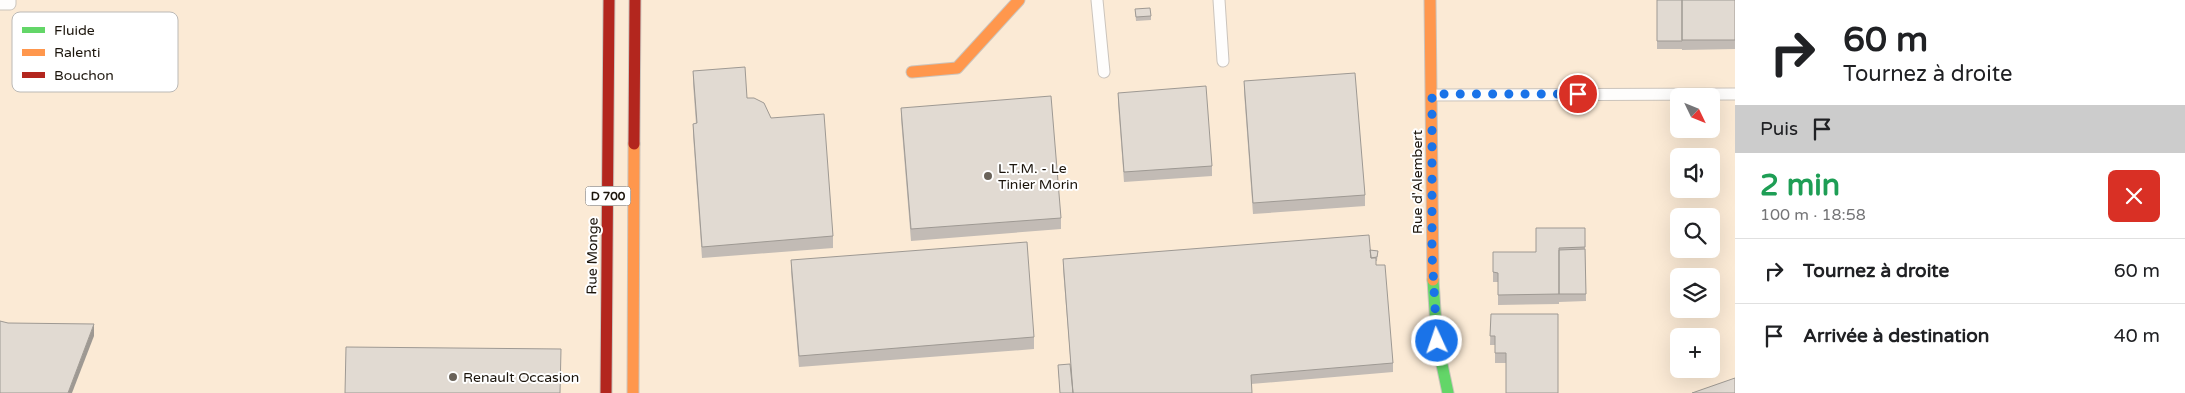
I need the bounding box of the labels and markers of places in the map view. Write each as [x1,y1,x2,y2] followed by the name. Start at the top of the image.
[1557,73,1599,115] pin
[998,160,1078,193] place label: L.T.M. - Le Tinier Morin
[982,170,994,182] marker: L.T.M. - Le Tinier Morin
[463,369,579,386] place label: Renault Occasion
[447,371,459,383] marker: Renault Occasion

